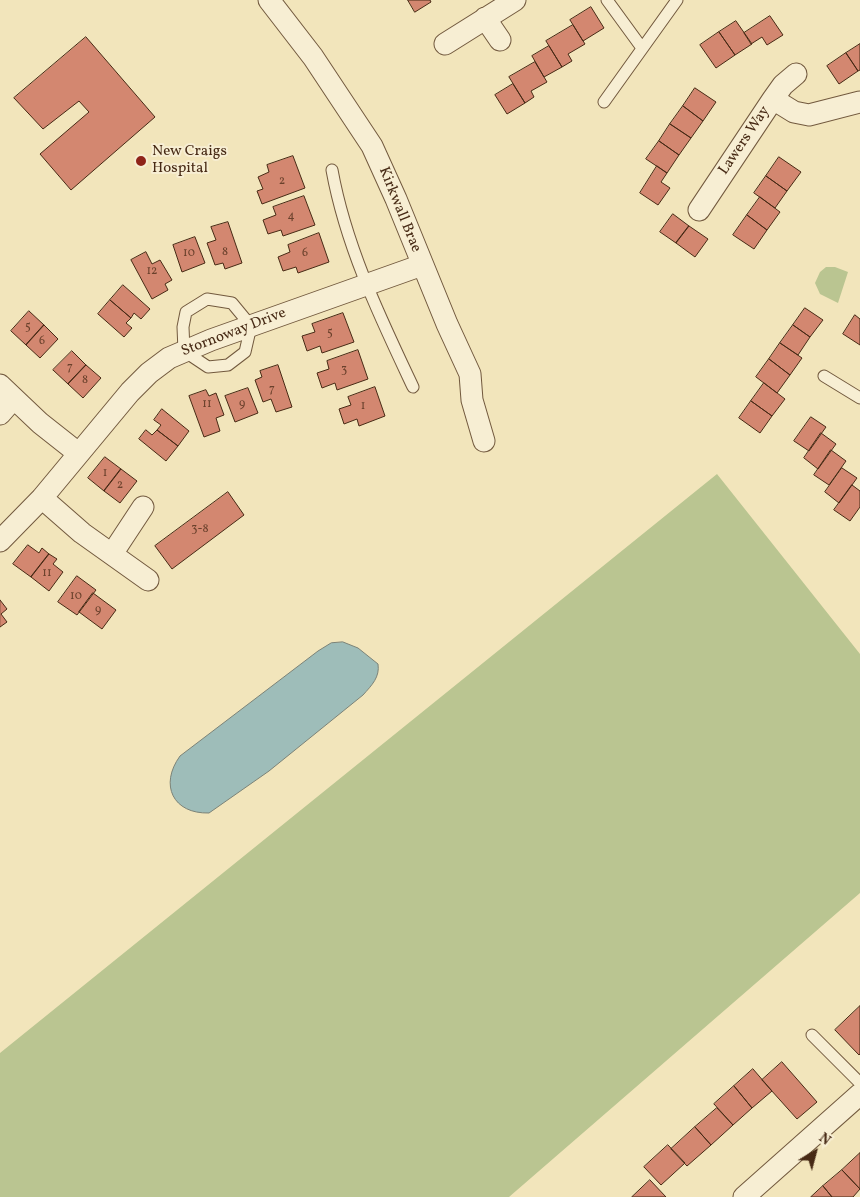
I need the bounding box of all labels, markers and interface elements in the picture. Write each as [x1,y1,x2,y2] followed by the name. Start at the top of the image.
[715,103,775,179] street label: Lawers Way
[152,143,227,178] place label: New Craigs Hospital
[134,154,148,168] marker: New Craigs Hospital
[374,165,424,255] street label: Kirkwall Brae
[279,175,285,189] house number: 2
[287,210,295,224] house number: 4
[222,246,228,260] house number: 8
[183,247,195,261] house number: 10
[302,247,308,261] house number: 6
[146,265,158,279] house number: 12
[179,305,289,361] street label: Stornoway Drive
[25,321,31,335] house number: 5
[327,327,333,341] house number: 5
[39,335,45,349] house number: 6
[67,361,73,375] house number: 7
[341,364,347,378] house number: 3
[82,374,88,388] house number: 8
[269,383,275,397] house number: 7
[202,398,212,412] house number: 11
[239,398,245,412] house number: 9
[361,400,365,414] house number: 1
[103,467,107,481] house number: 1
[117,479,123,493] house number: 2
[191,523,209,537] house number: 3-8
[42,567,52,581] house number: 11
[70,590,82,604] house number: 10
[95,604,101,618] house number: 9
[790,1127,840,1177] north arrow
[815,1129,834,1150] text: N

